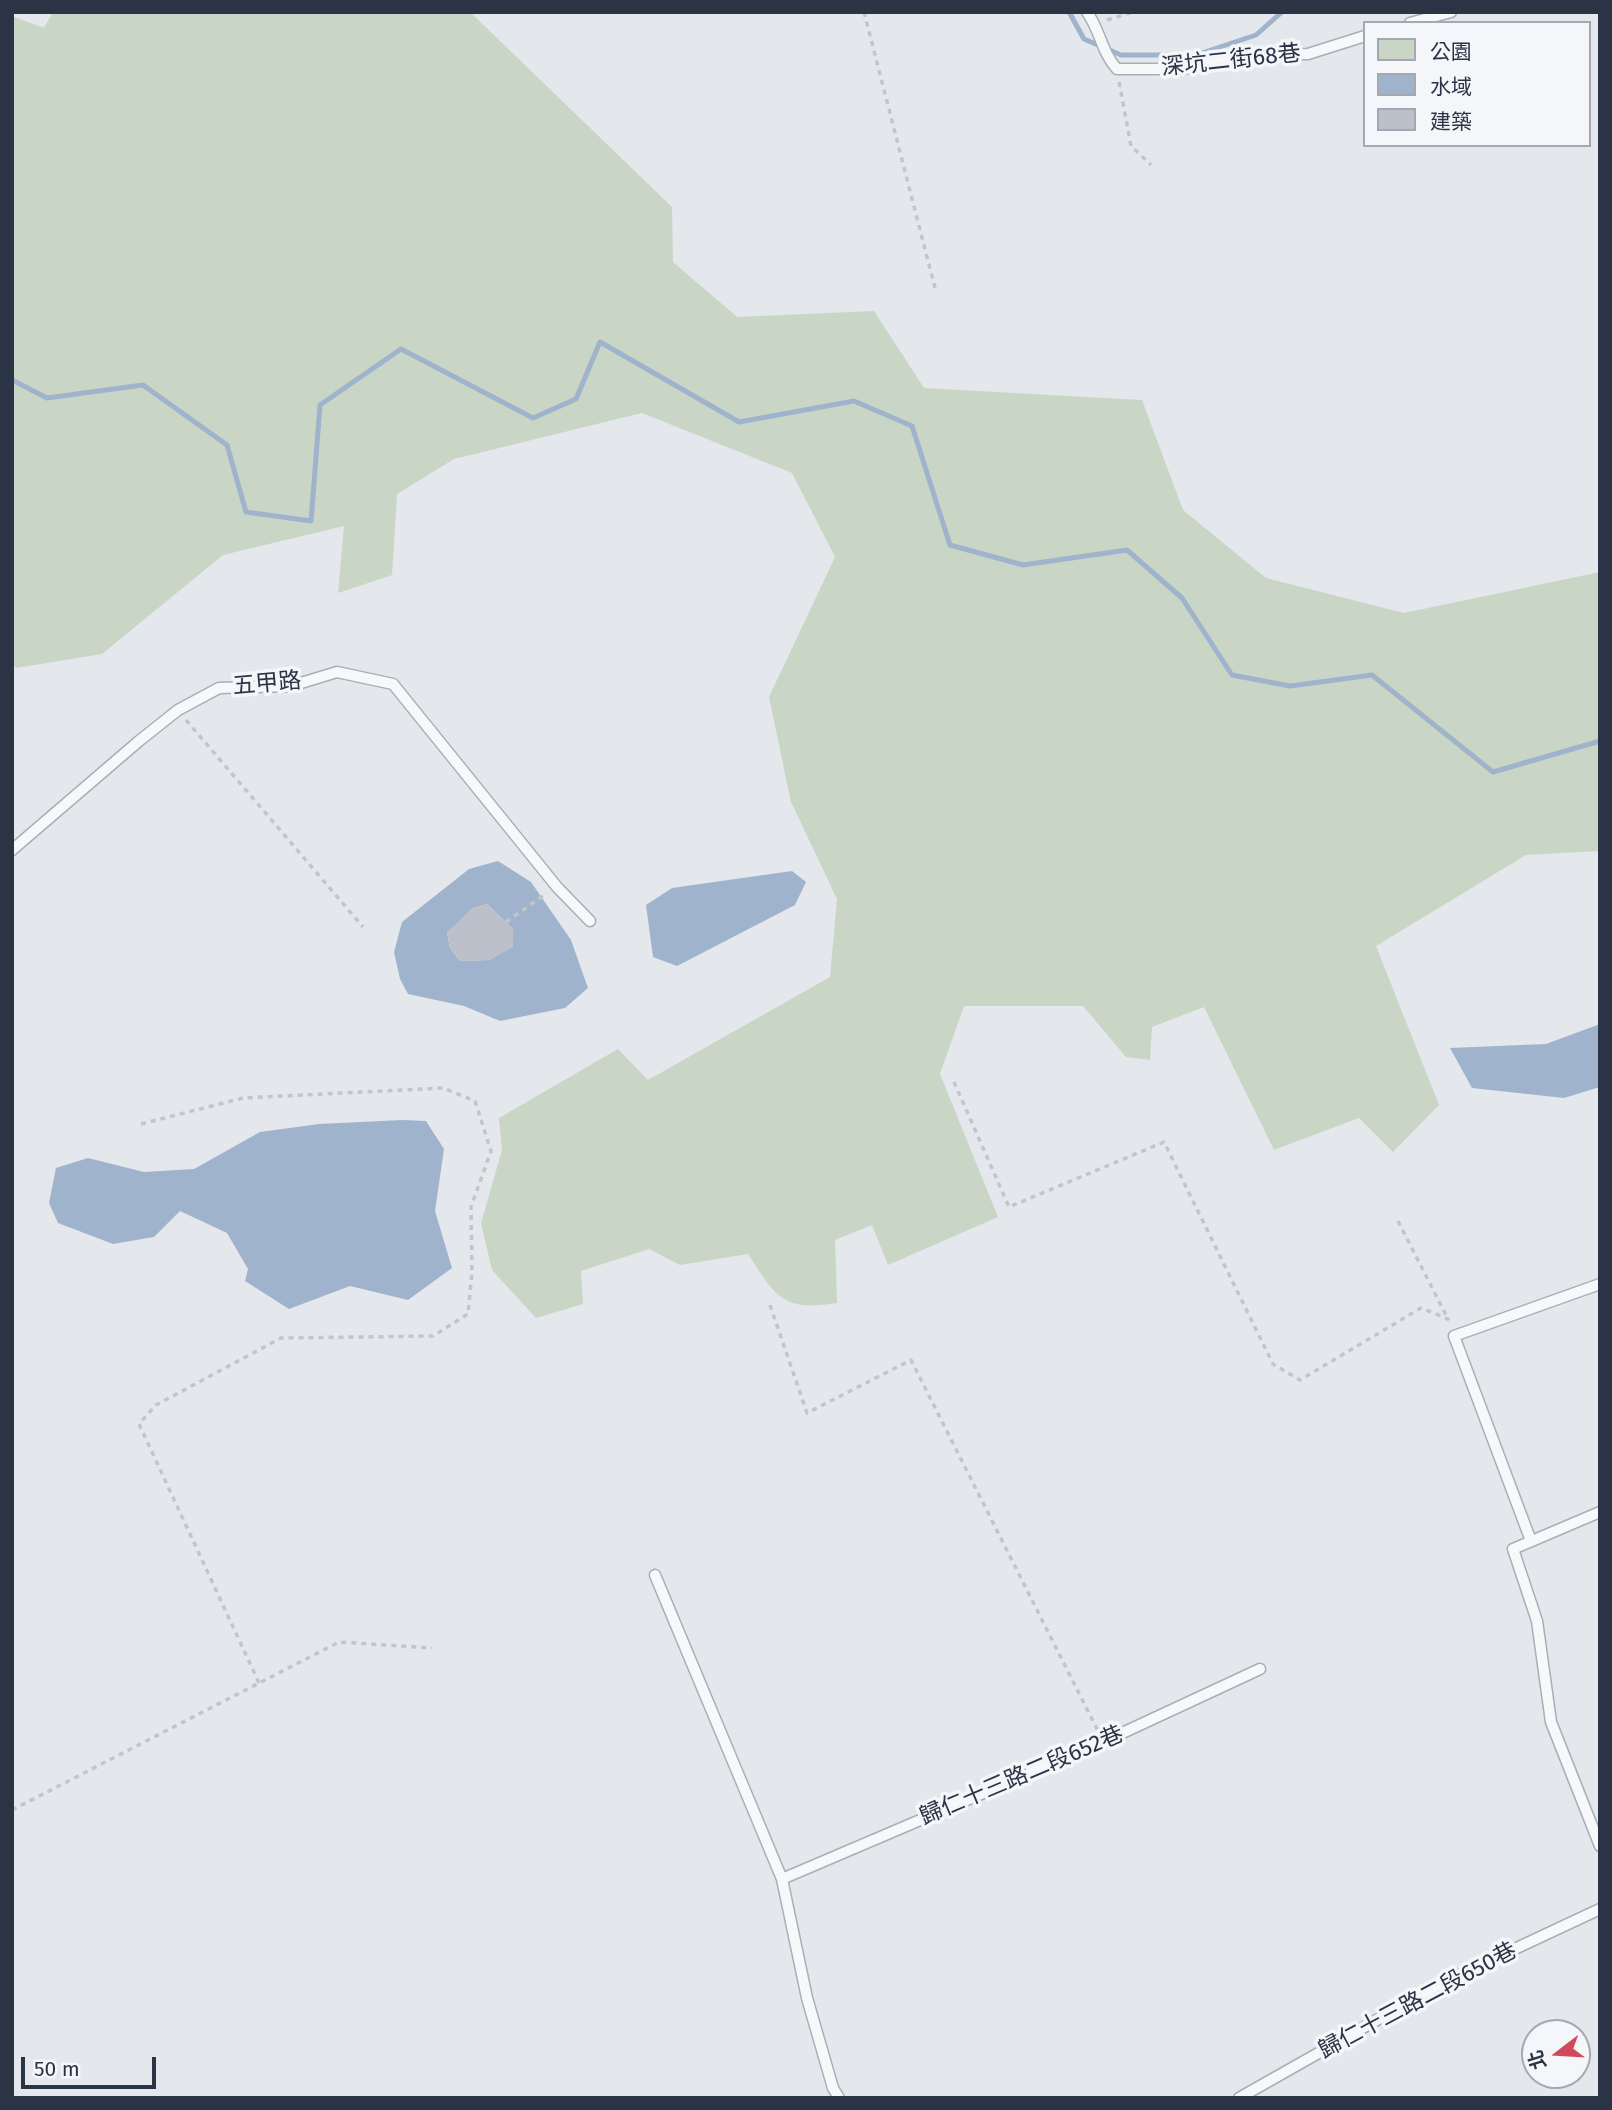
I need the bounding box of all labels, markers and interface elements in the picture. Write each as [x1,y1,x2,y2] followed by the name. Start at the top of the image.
[1364,21,1591,147] legend
[1430,39,1472,65] text: 公園
[1160,40,1302,82] street label: 深坑二街68巷
[1430,74,1472,100] text: 水域
[1430,109,1472,135] text: 建築
[231,667,303,701] street label: 五甲路
[916,1721,1128,1831] street label: 歸仁十三路二段652巷
[1314,1937,1522,2065] street label: 歸仁十三路二段650巷
[1521,2019,1591,2089] north arrow
[24,2044,159,2088] scale bar
[1524,2047,1551,2072] text: 北
[34,2056,80,2082] text: 50 m

